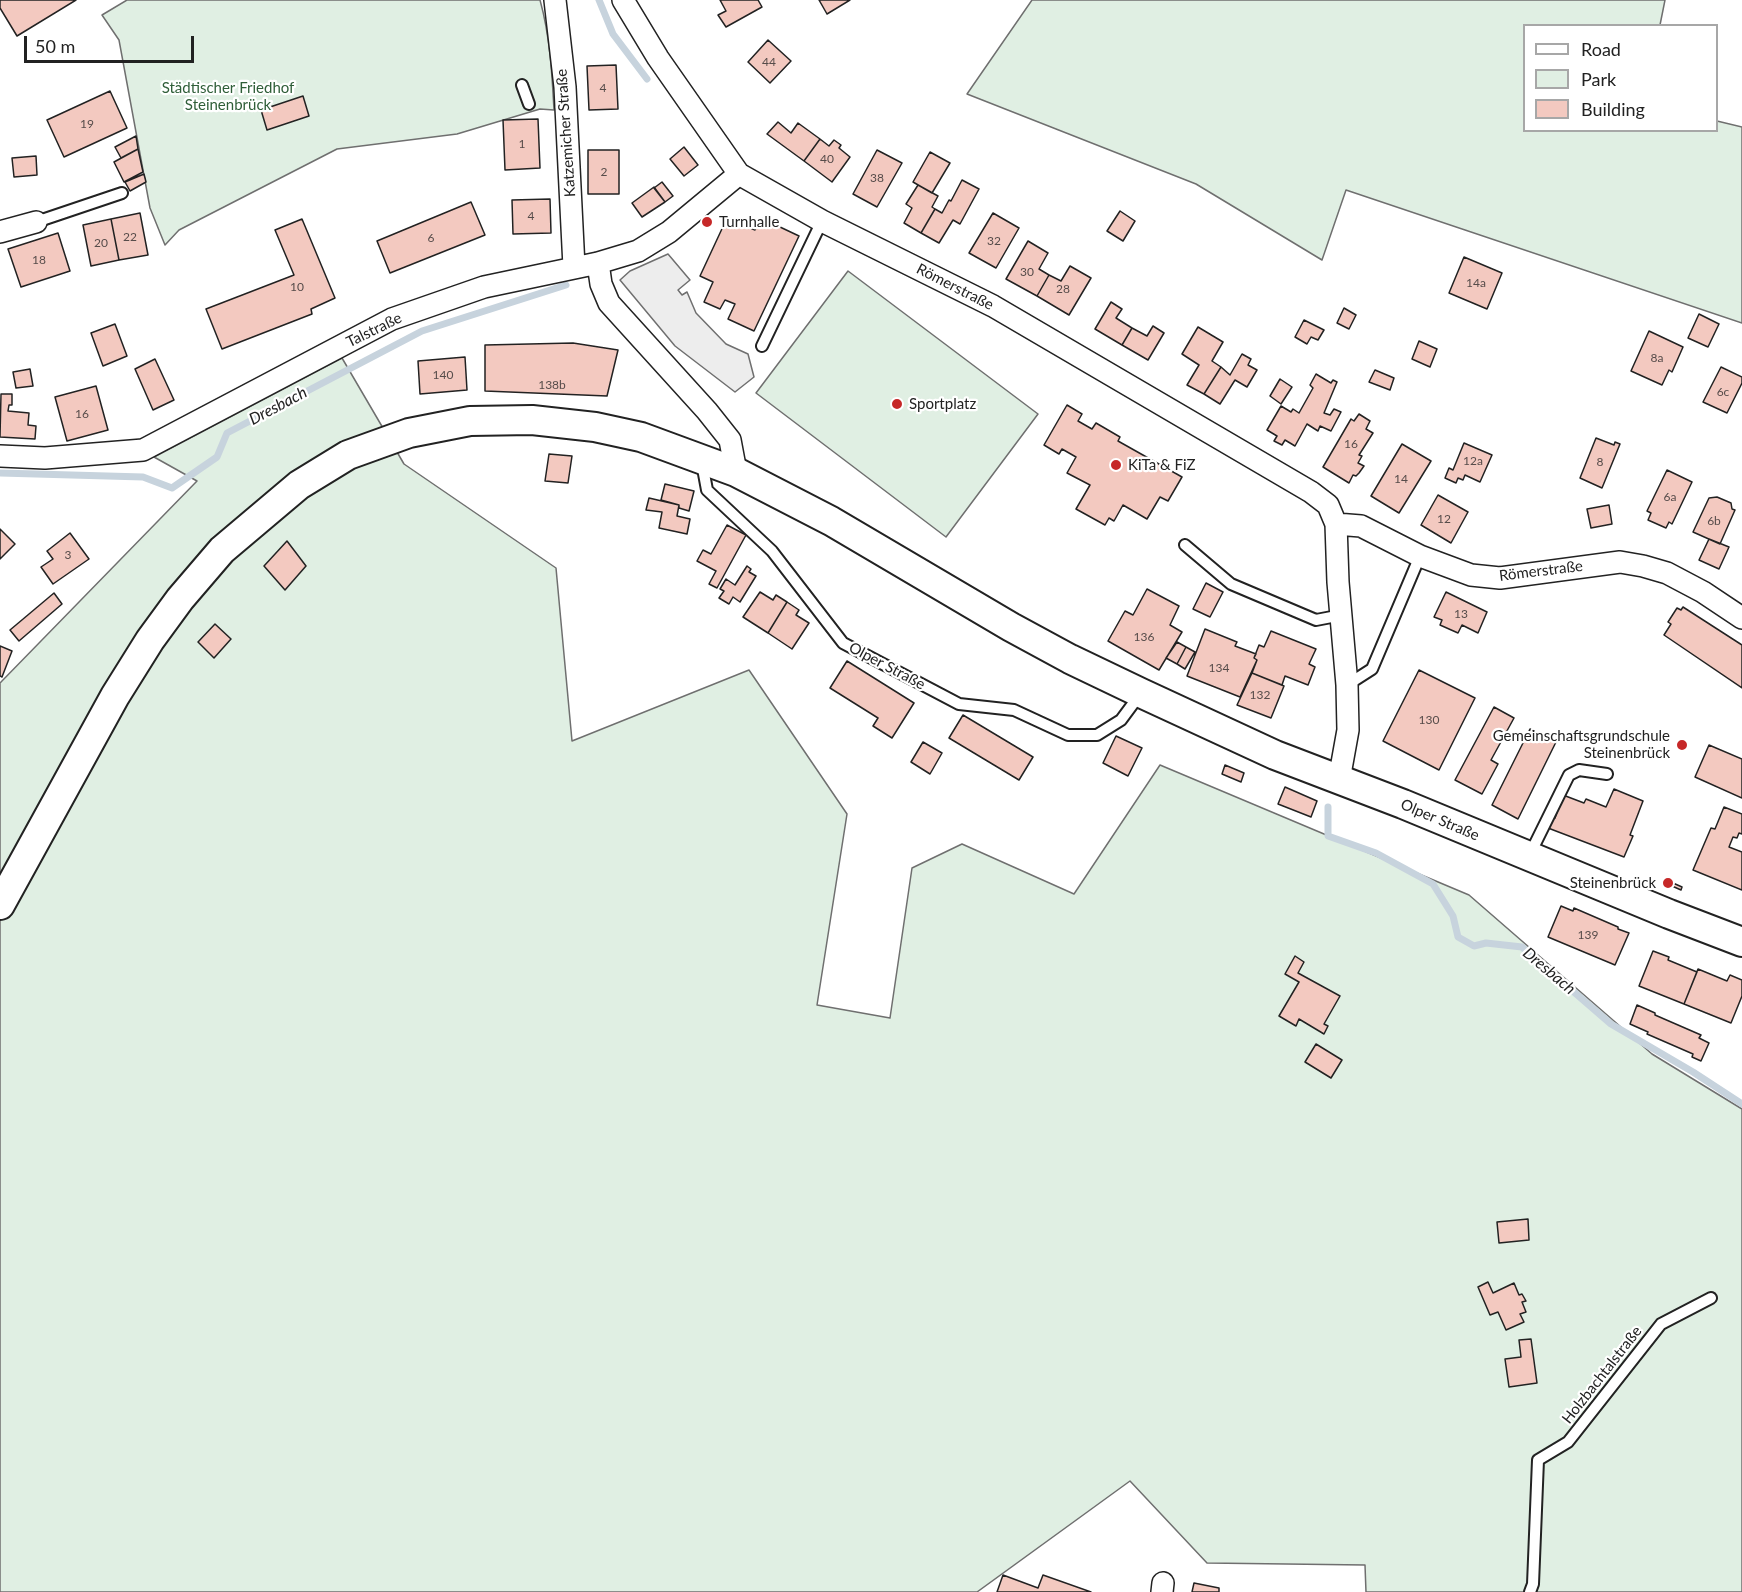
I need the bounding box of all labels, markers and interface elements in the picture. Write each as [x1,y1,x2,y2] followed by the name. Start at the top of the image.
[27,24,196,62] scale bar
[1523,24,1718,132] legend
[35,35,75,57] text: 50 m
[1581,38,1621,60] text: Road
[762,55,776,69] house number: 44
[553,68,579,198] street label: Katzemicher Straße
[1581,68,1616,90] text: Park
[162,79,294,114] park label: Städtischer Friedhof Steinenbrück
[600,81,606,95] house number: 4
[1581,98,1645,120] text: Building
[80,117,94,131] house number: 19
[519,137,525,151] house number: 1
[820,152,834,166] house number: 40
[601,165,607,179] house number: 2
[870,171,884,185] house number: 38
[528,209,534,223] house number: 4
[719,213,779,231] place label: Turnhalle
[700,215,714,229] marker: Turnhalle
[123,230,137,244] house number: 22
[428,231,434,245] house number: 6
[987,234,1001,248] house number: 32
[94,236,108,250] house number: 20
[32,253,46,267] house number: 18
[913,260,997,314] street label: Römerstraße
[1020,265,1034,279] house number: 30
[1466,276,1486,290] house number: 14a
[290,280,304,294] house number: 10
[1056,282,1070,296] house number: 28
[343,309,405,351] street label: Talstraße
[1651,351,1663,365] house number: 8a
[433,368,453,382] house number: 140
[538,378,566,392] house number: 138b
[246,383,310,429] water label: Dresbach
[1717,385,1729,399] house number: 6c
[909,395,976,413] place label: Sportplatz
[890,397,904,411] marker: Sportplatz
[75,407,89,421] house number: 16
[1344,437,1358,451] house number: 16
[1463,454,1483,468] house number: 12a
[1597,455,1603,469] house number: 8
[1128,456,1195,474] place label: KiTa & FiZ
[1109,458,1123,472] marker: KiTa & FiZ
[1394,472,1408,486] house number: 14
[1664,490,1676,504] house number: 6a
[1437,512,1451,526] house number: 12
[1707,514,1721,528] house number: 6b
[65,548,71,562] house number: 3
[1498,557,1584,585] street label: Römerstraße
[1454,607,1468,621] house number: 13
[1134,630,1154,644] house number: 136
[846,638,928,694] street label: Olper Straße
[1209,661,1229,675] house number: 134
[1250,688,1270,702] house number: 132
[1419,713,1439,727] house number: 130
[1493,727,1670,762] place label: Gemeinschaftsgrundschule Steinenbrück
[1675,738,1689,752] marker: Gemeinschaftsgrundschule Steinenbrück
[1398,795,1482,845] street label: Olper Straße
[1570,874,1656,892] place label: Steinenbrück
[1661,876,1675,890] marker: Steinenbrück
[1578,928,1598,942] house number: 139
[1519,943,1579,999] water label: Dresbach
[1558,1323,1646,1427] street label: Holzbachtalstraße

